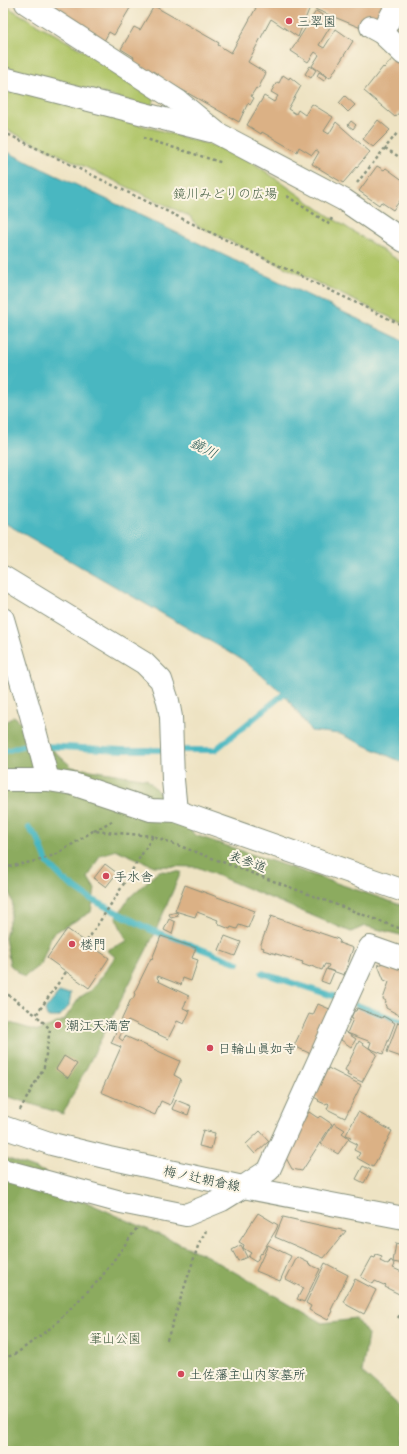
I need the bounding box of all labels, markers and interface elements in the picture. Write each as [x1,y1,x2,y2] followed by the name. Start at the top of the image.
[297,12,336,29] place label: 三翠園
[284,16,294,26] marker: 三翠園
[173,184,277,201] park label: 鏡川みどりの広場
[187,433,221,462] water label: 鏡川
[227,846,269,875] street label: 表参道
[114,867,153,884] place label: 手水舎
[101,871,111,881] marker: 手水舎
[80,935,106,952] place label: 楼門
[67,939,77,949] marker: 楼門
[66,1016,131,1033] place label: 潮江天満宮
[53,1020,63,1030] marker: 潮江天満宮
[218,1039,296,1056] place label: 日輪山眞如寺
[205,1043,215,1053] marker: 日輪山眞如寺
[162,1161,243,1194] street label: 梅ノ辻朝倉線
[89,1329,141,1346] park label: 筆山公園
[189,1365,306,1382] place label: 土佐藩主山内家墓所
[176,1369,186,1379] marker: 土佐藩主山内家墓所

